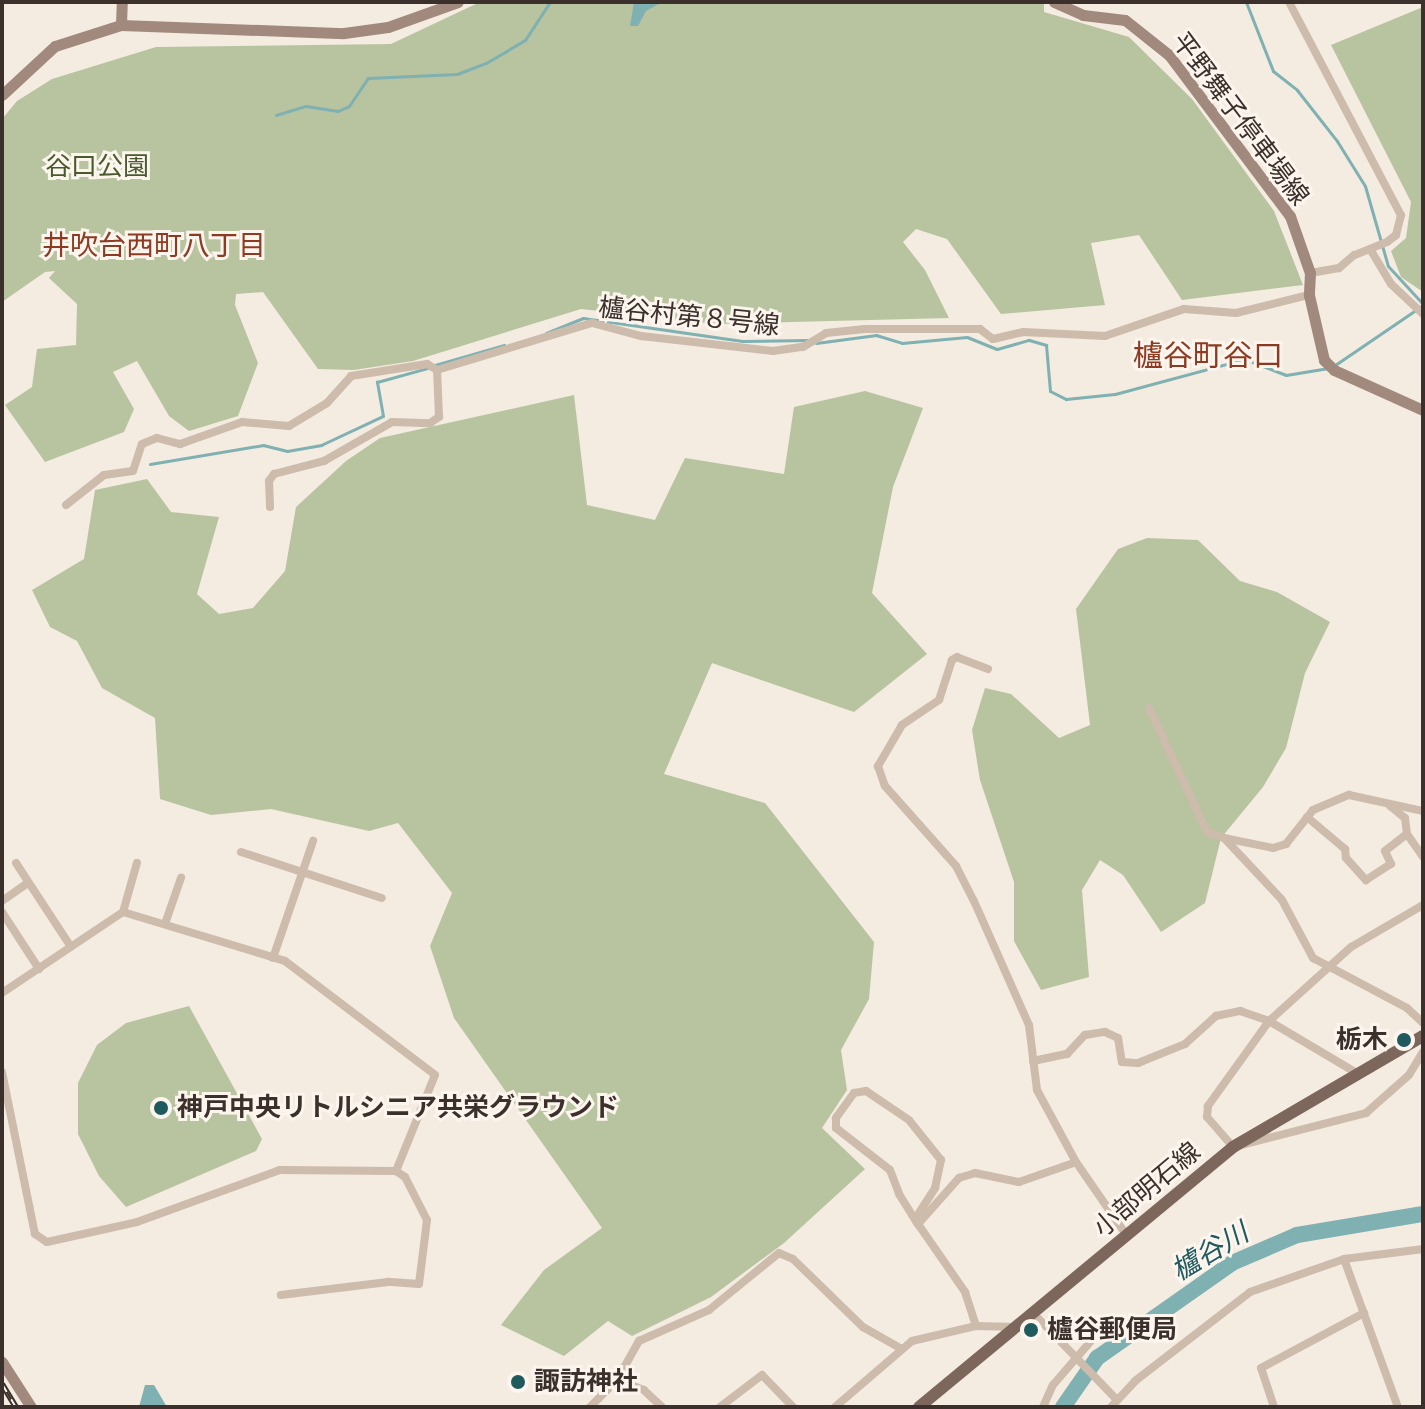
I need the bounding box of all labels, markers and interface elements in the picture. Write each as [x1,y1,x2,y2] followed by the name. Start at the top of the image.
[1165,27,1315,211] street label: 平野舞子停車場線
[45,151,149,183] park label: 谷口公園
[42,229,266,263] district label: 井吹台西町八丁目
[597,292,781,342] street label: 櫨谷村第８号線
[1133,338,1283,374] district label: 櫨谷町谷口
[1336,1024,1388,1056] place label: 栃木
[1395,1031,1413,1049] marker: 栃木
[177,1092,619,1124] place label: 神戸中央リトルシニア共栄グラウンド
[152,1099,170,1117] marker: 神戸中央リトルシニア共栄グラウンド
[1087,1136,1207,1244] street label: 小部明石線
[1165,1216,1255,1288] water label: 櫨谷川
[1047,1314,1177,1346] place label: 櫨谷郵便局
[1022,1321,1040,1339] marker: 櫨谷郵便局
[534,1366,638,1398] place label: 諏訪神社
[509,1373,527,1391] marker: 諏訪神社

